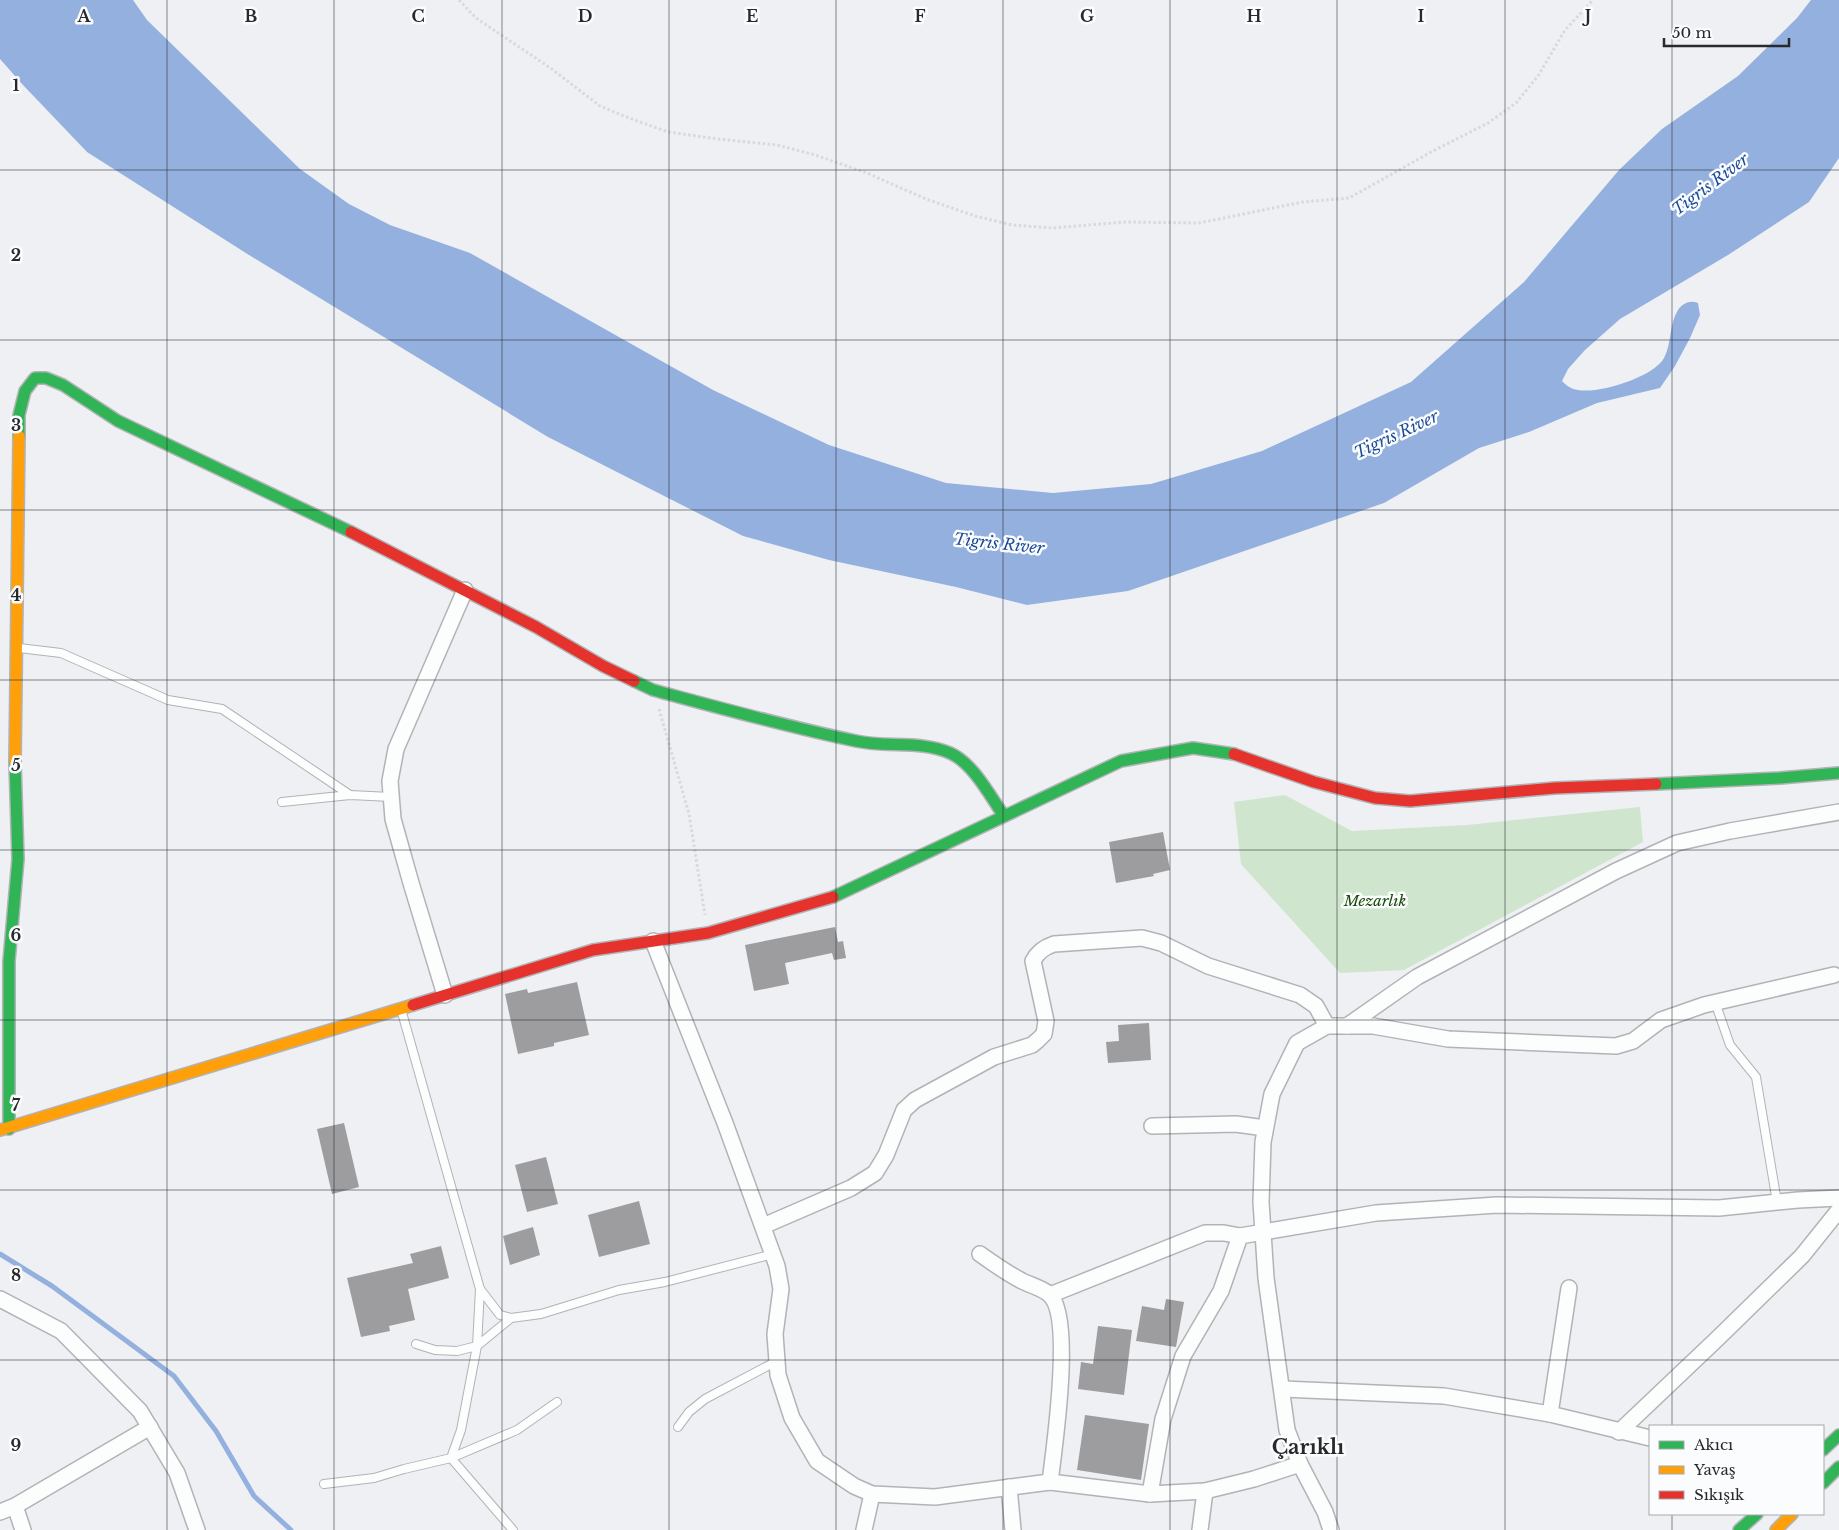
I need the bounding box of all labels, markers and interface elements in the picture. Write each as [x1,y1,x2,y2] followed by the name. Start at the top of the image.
[77,6,92,26] text: A
[245,6,258,26] text: B
[411,6,425,26] text: C
[578,6,592,26] text: D
[746,6,758,26] text: E
[914,6,926,26] text: F
[1080,6,1094,26] text: G
[1246,6,1262,26] text: H
[1418,6,1425,26] text: I
[1582,6,1591,26] text: J
[1664,15,1789,47] scale bar
[1672,23,1712,42] text: 50 m
[13,75,20,95] text: 1
[1668,148,1753,219] water label: Tigris River
[11,245,21,265] text: 2
[1351,405,1442,462] water label: Tigris River
[11,415,21,435] text: 3
[953,528,1046,558] water label: Tigris River
[11,585,21,605] text: 4
[11,755,21,775] text: 5
[1343,891,1406,910] park label: Mezarlık
[11,925,22,945] text: 6
[12,1095,21,1115] text: 7
[11,1265,21,1285] text: 8
[1649,1425,1824,1515] legend
[11,1435,22,1455] text: 9
[1272,1435,1344,1459] district label: Çarıklı
[1693,1435,1733,1454] text: Akıcı
[1693,1460,1736,1479] text: Yavaş
[1694,1485,1745,1504] text: Sıkışık

